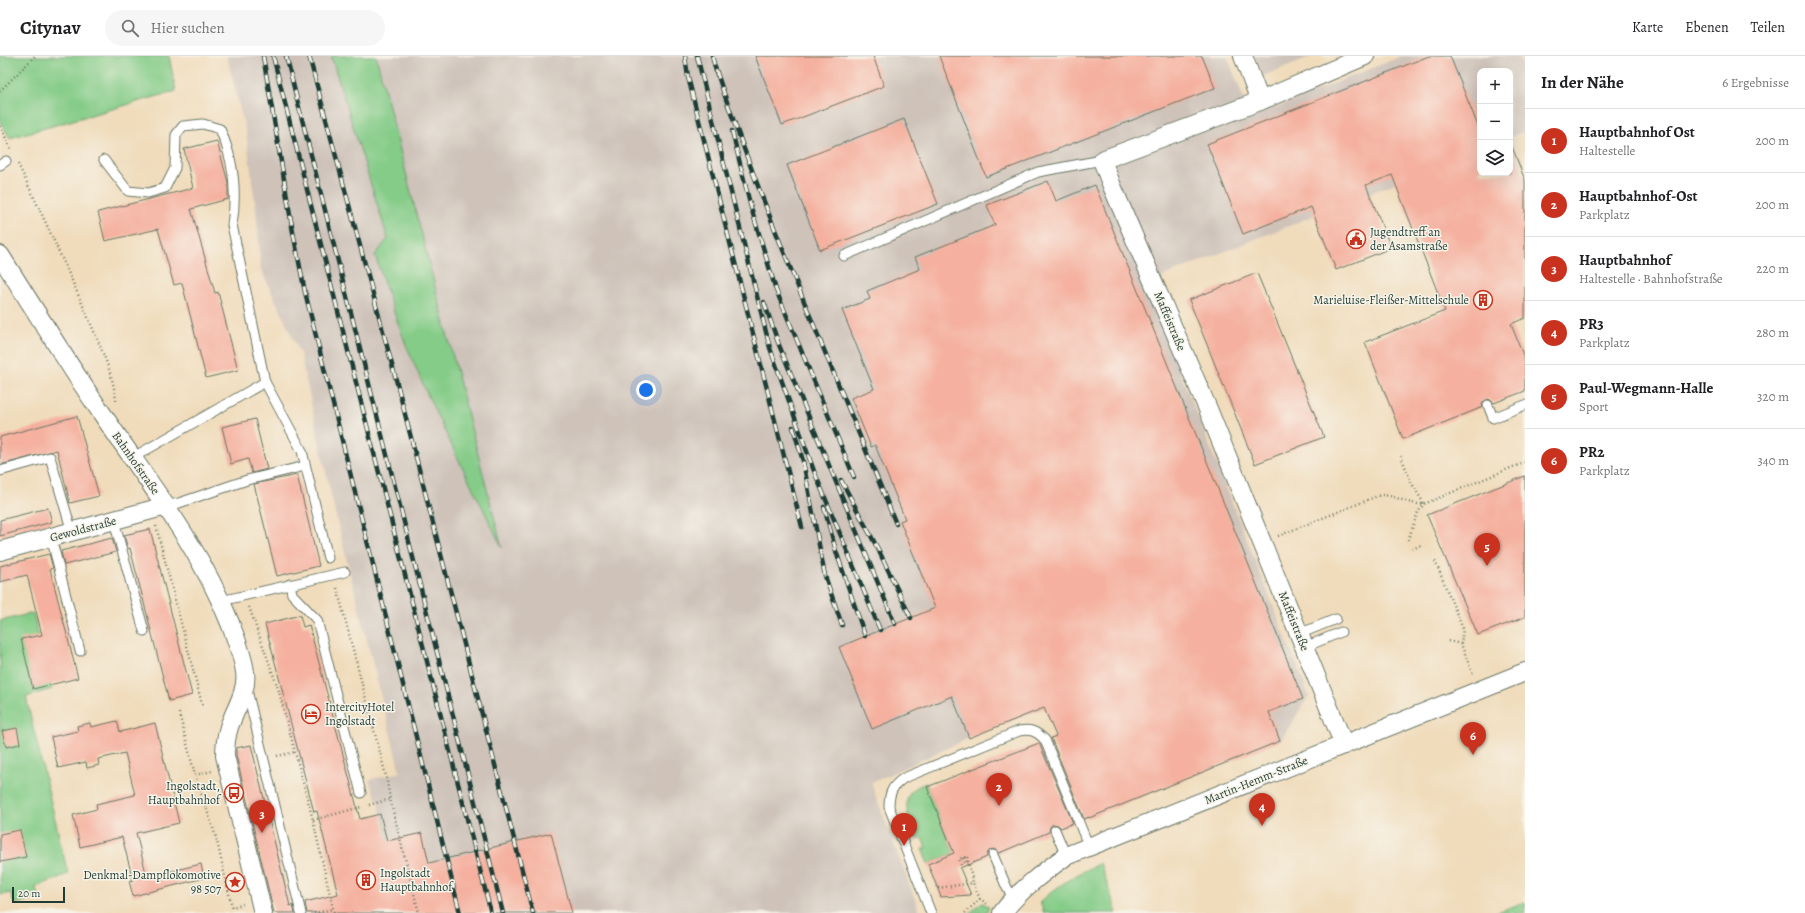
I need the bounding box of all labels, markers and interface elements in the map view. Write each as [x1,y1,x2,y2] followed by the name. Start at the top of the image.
[105,10,385,46] search box
[20,15,81,41] text: Citynav
[119,17,141,39] icon: search
[151,18,225,38] text: Hier suchen
[1632,18,1663,37] text: Karte
[1685,18,1729,37] text: Ebenen
[1751,18,1785,37] text: Teilen
[1477,68,1513,176] map controls
[1477,68,1513,104] button: +
[1541,71,1624,94] text: In der Nähe
[1722,74,1789,91] text: 6 Ergebnisse
[1477,104,1513,140] button: −
[1579,122,1695,142] text: Hauptbahnhof Ost
[1552,132,1556,149] text: 1
[1756,132,1789,149] text: 200 m
[1477,140,1513,176] button: layers
[1579,142,1635,159] text: Haltestelle
[1579,186,1698,206] text: Hauptbahnhof-Ost
[1551,196,1557,213] text: 2
[1756,196,1789,213] text: 200 m
[1579,206,1630,223] text: Parkplatz
[1370,224,1448,254] place label: Jugendtreff an der Asamstraße
[1345,228,1367,250] public building icon: Jugendtreff an der Asamstraße
[1579,250,1671,270] text: Hauptbahnhof
[1551,260,1557,277] text: 3
[1756,260,1789,277] text: 220 m
[1579,270,1723,287] text: Haltestelle · Bahnhofstraße
[1150,289,1190,353] street label: Maffeistraße
[1472,289,1494,311] building icon: Marieluise-Fleißer-Mittelschule
[1313,292,1469,308] place label: Marieluise-Fleißer-Mittelschule
[1579,314,1604,334] text: PR3
[1551,324,1557,341] text: 4
[1756,324,1789,341] text: 280 m
[1579,334,1630,351] text: Parkplatz
[1579,378,1713,398] text: Paul-Wegmann-Halle
[636,380,656,400] your location
[1551,388,1557,405] text: 5
[1757,388,1789,405] text: 320 m
[1579,398,1609,415] text: Sport
[108,428,164,498] street label: Bahnhofstraße
[1579,442,1605,462] text: PR2
[1551,452,1557,469] text: 6
[1757,452,1789,469] text: 340 m
[1579,462,1630,479] text: Parkplatz
[48,512,118,546] street label: Gewoldstraße
[1474,533,1500,566] pin: 5
[1275,589,1313,653] street label: Maffeistraße
[325,699,394,729] place label: IntercityHotel Ingolstadt
[300,703,322,725] hotel icon: IntercityHotel Ingolstadt
[1460,722,1486,755] pin: 6
[1202,752,1310,808] street label: Martin-Hemm-Straße
[986,773,1012,806] pin: 2
[148,778,222,808] place label: Ingolstadt, Hauptbahnhof
[223,782,245,804] bus stop icon: Ingolstadt, Hauptbahnhof
[1249,793,1275,826] pin: 4
[249,800,275,833] pin: 3
[891,813,917,846] pin: 1
[380,865,454,895] place label: Ingolstadt Hauptbahnhof
[83,867,222,897] place label: Denkmal-Dampflokomotive 98 507
[355,869,377,891] building icon: Ingolstadt Hauptbahnhof
[224,871,246,893] place icon: Denkmal-Dampflokomotive 98 507
[12,885,65,904] scale bar
[18,886,40,901] text: 20 m

